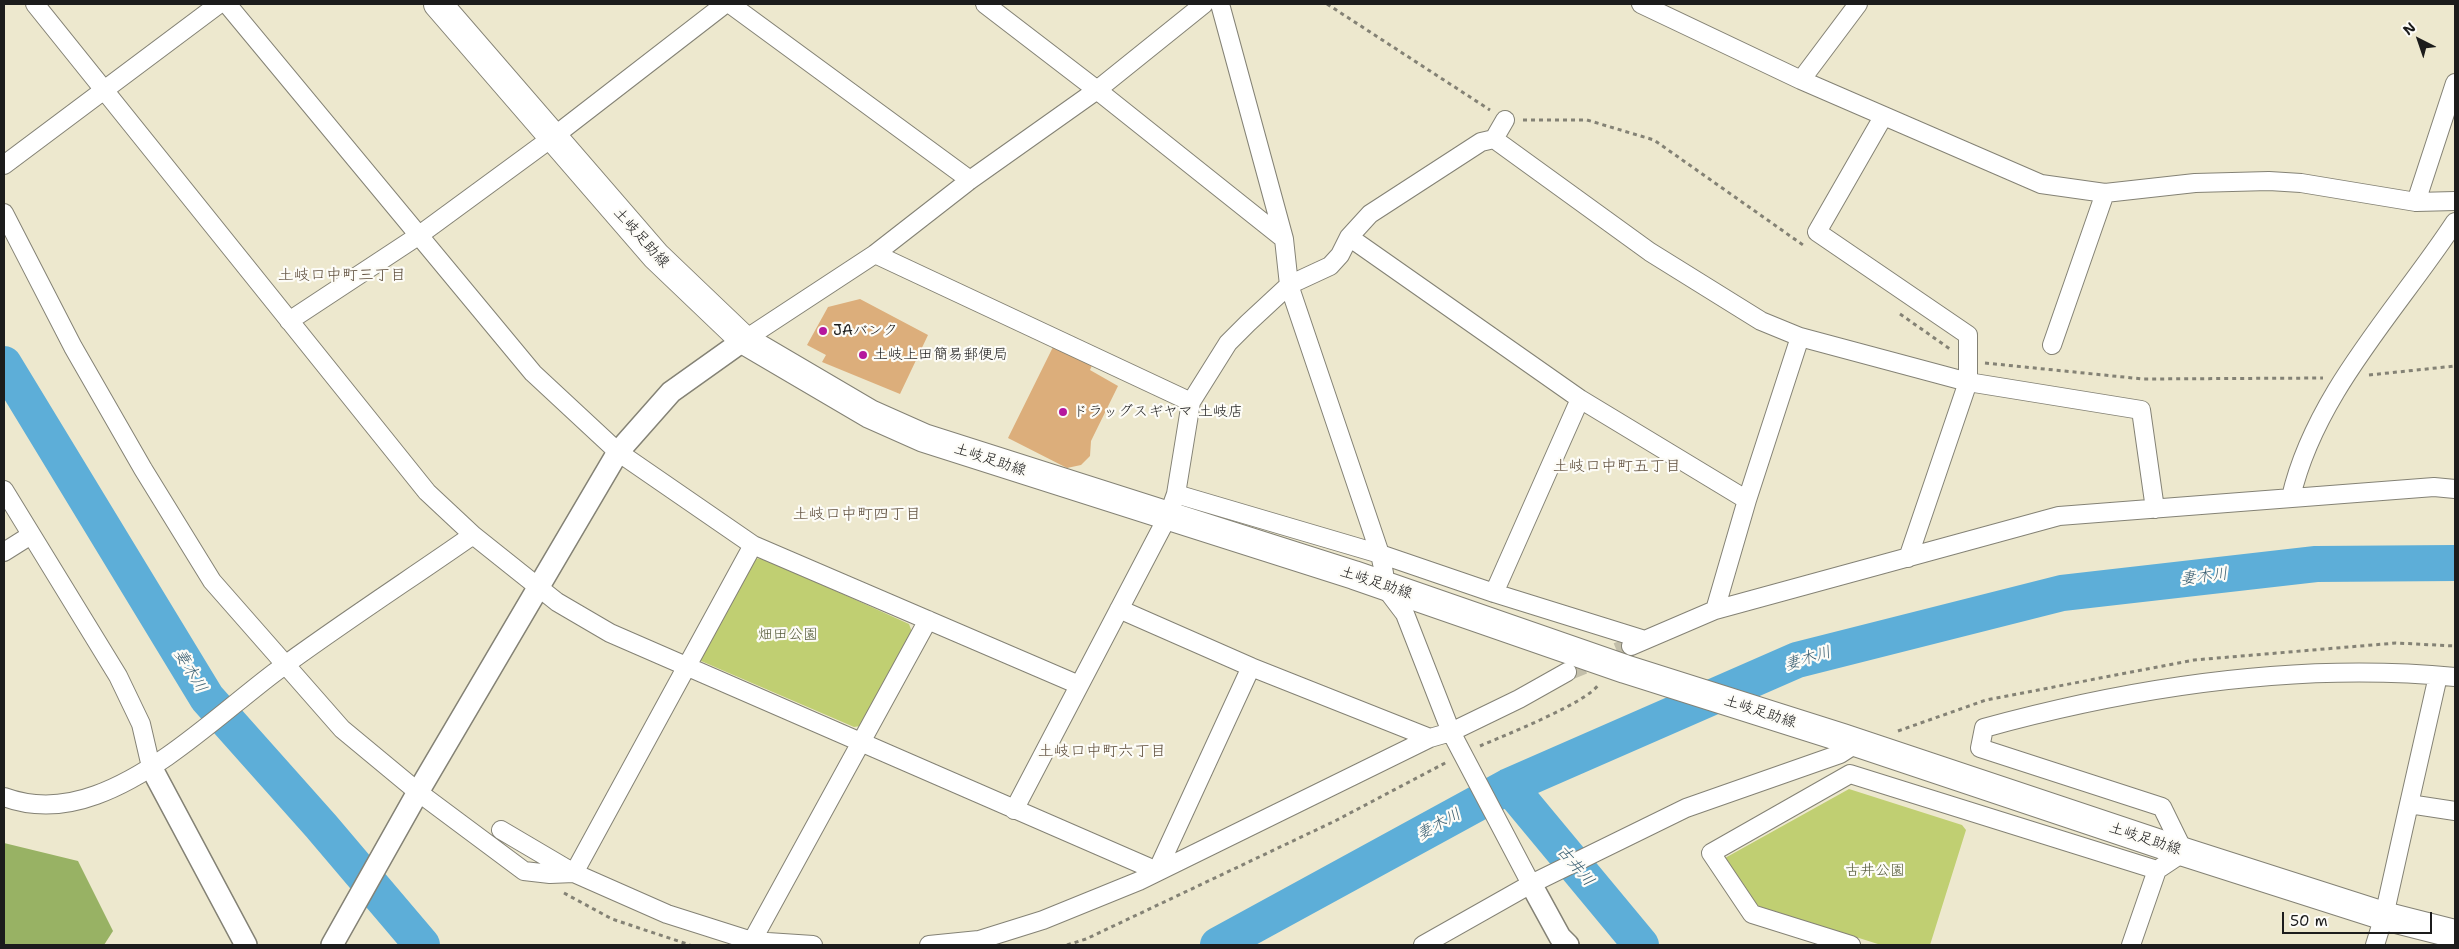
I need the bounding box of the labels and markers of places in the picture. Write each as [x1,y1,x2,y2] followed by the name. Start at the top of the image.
[833,322,898,340] place label: JAバンク
[817,325,829,337] marker: JAバンク
[873,346,1008,364] place label: 土岐上田簡易郵便局
[857,349,869,361] marker: 土岐上田簡易郵便局
[1073,403,1243,421] place label: ドラッグスギヤマ 土岐店
[1057,406,1069,418] marker: ドラッグスギヤマ 土岐店

